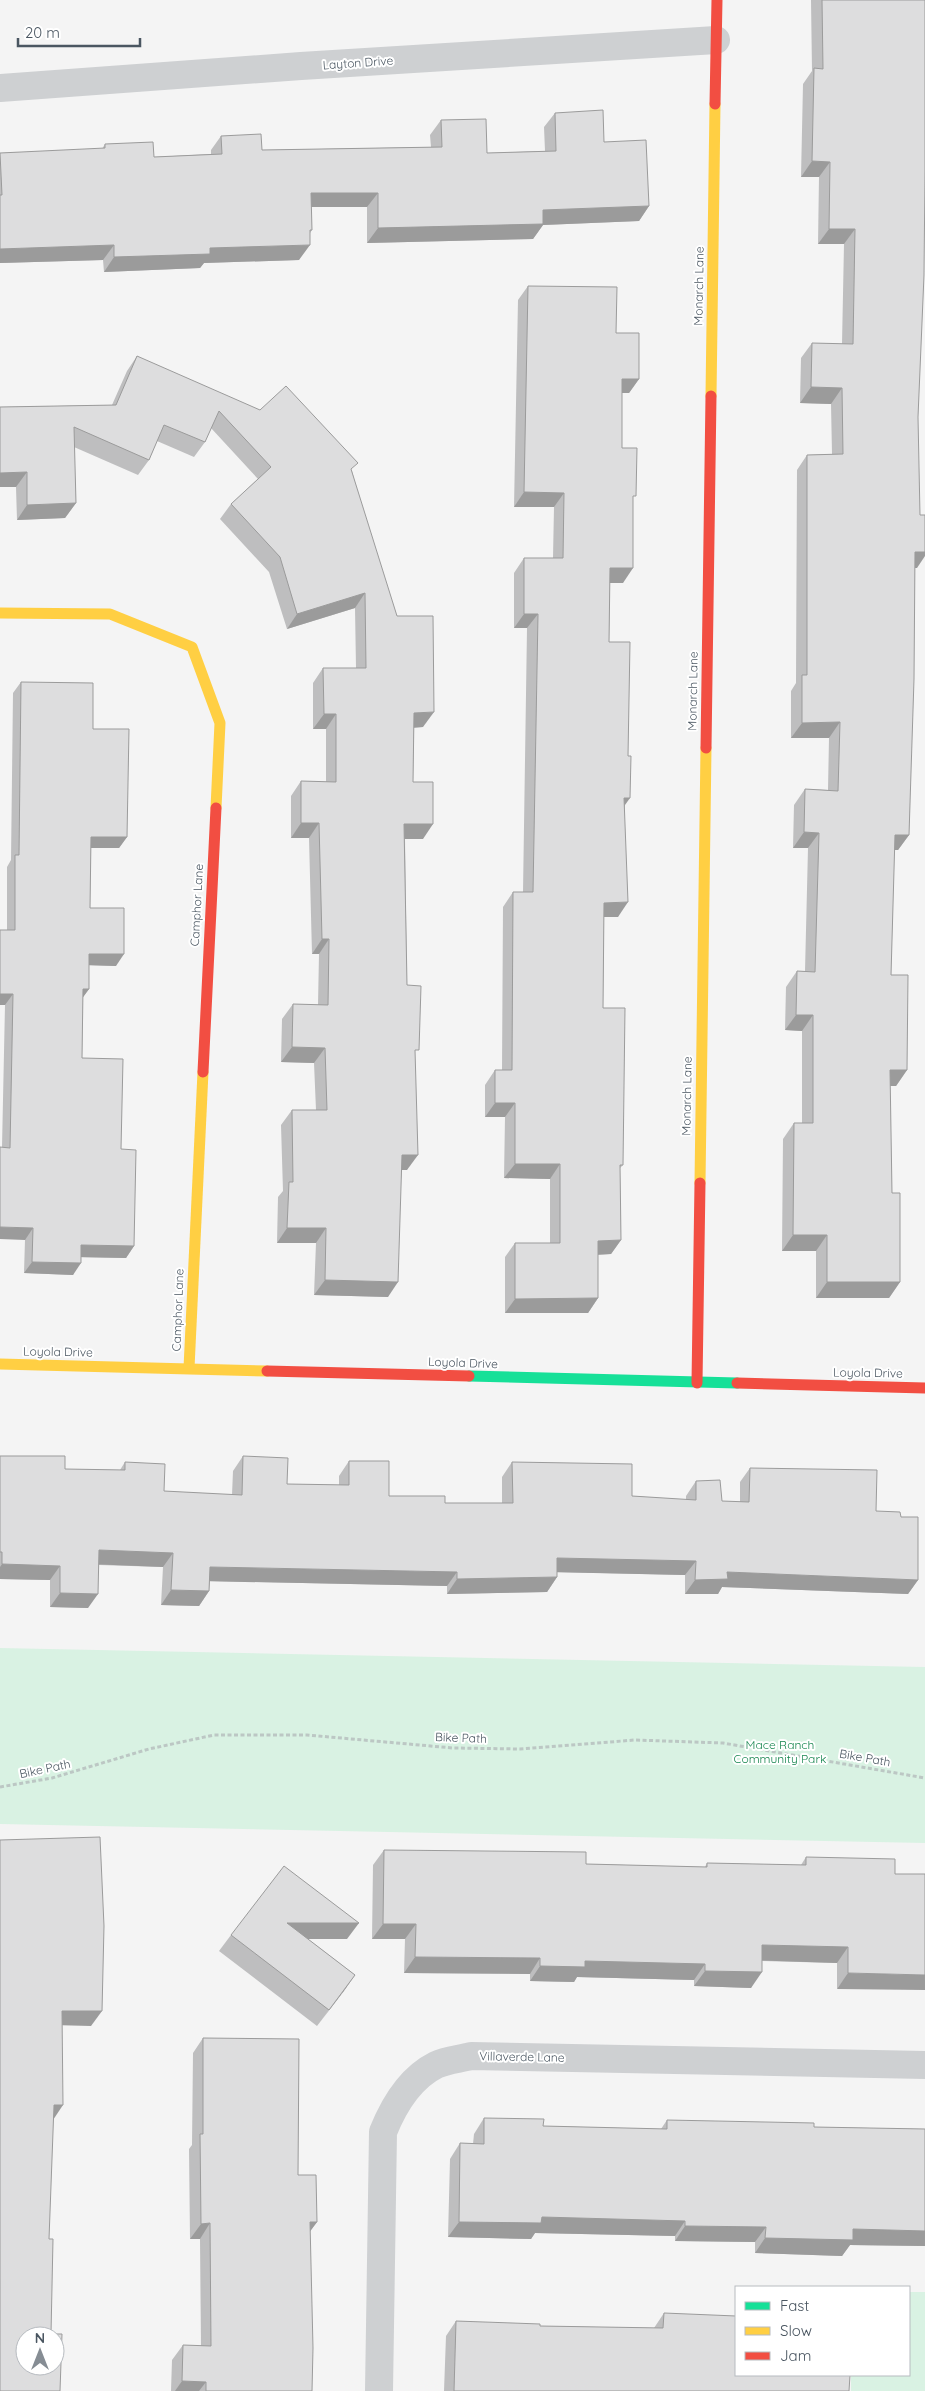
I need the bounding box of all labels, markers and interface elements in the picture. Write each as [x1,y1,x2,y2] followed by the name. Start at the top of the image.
[18,15,140,47] scale bar
[25,23,60,42] text: 20 m
[322,53,394,72] street label: Layton Drive
[690,246,707,326] street label: Monarch Lane
[684,651,701,731] street label: Monarch Lane
[187,863,206,947] street label: Camphor Lane
[678,1056,695,1136] street label: Monarch Lane
[169,1268,186,1352] street label: Camphor Lane
[23,1343,93,1360] street label: Loyola Drive
[428,1354,498,1371] street label: Loyola Drive
[833,1364,903,1381] street label: Loyola Drive
[435,1729,487,1746] street label: Bike Path
[734,1737,826,1766] park label: Mace Ranch Community Park
[838,1746,892,1769] street label: Bike Path
[18,1756,72,1781] street label: Bike Path
[479,2048,565,2065] street label: Villaverde Lane
[735,2286,910,2376] legend
[780,2296,809,2315] text: Fast
[780,2321,812,2340] text: Slow
[15,2326,65,2376] north arrow
[35,2329,45,2347] text: N
[780,2346,811,2365] text: Jam

